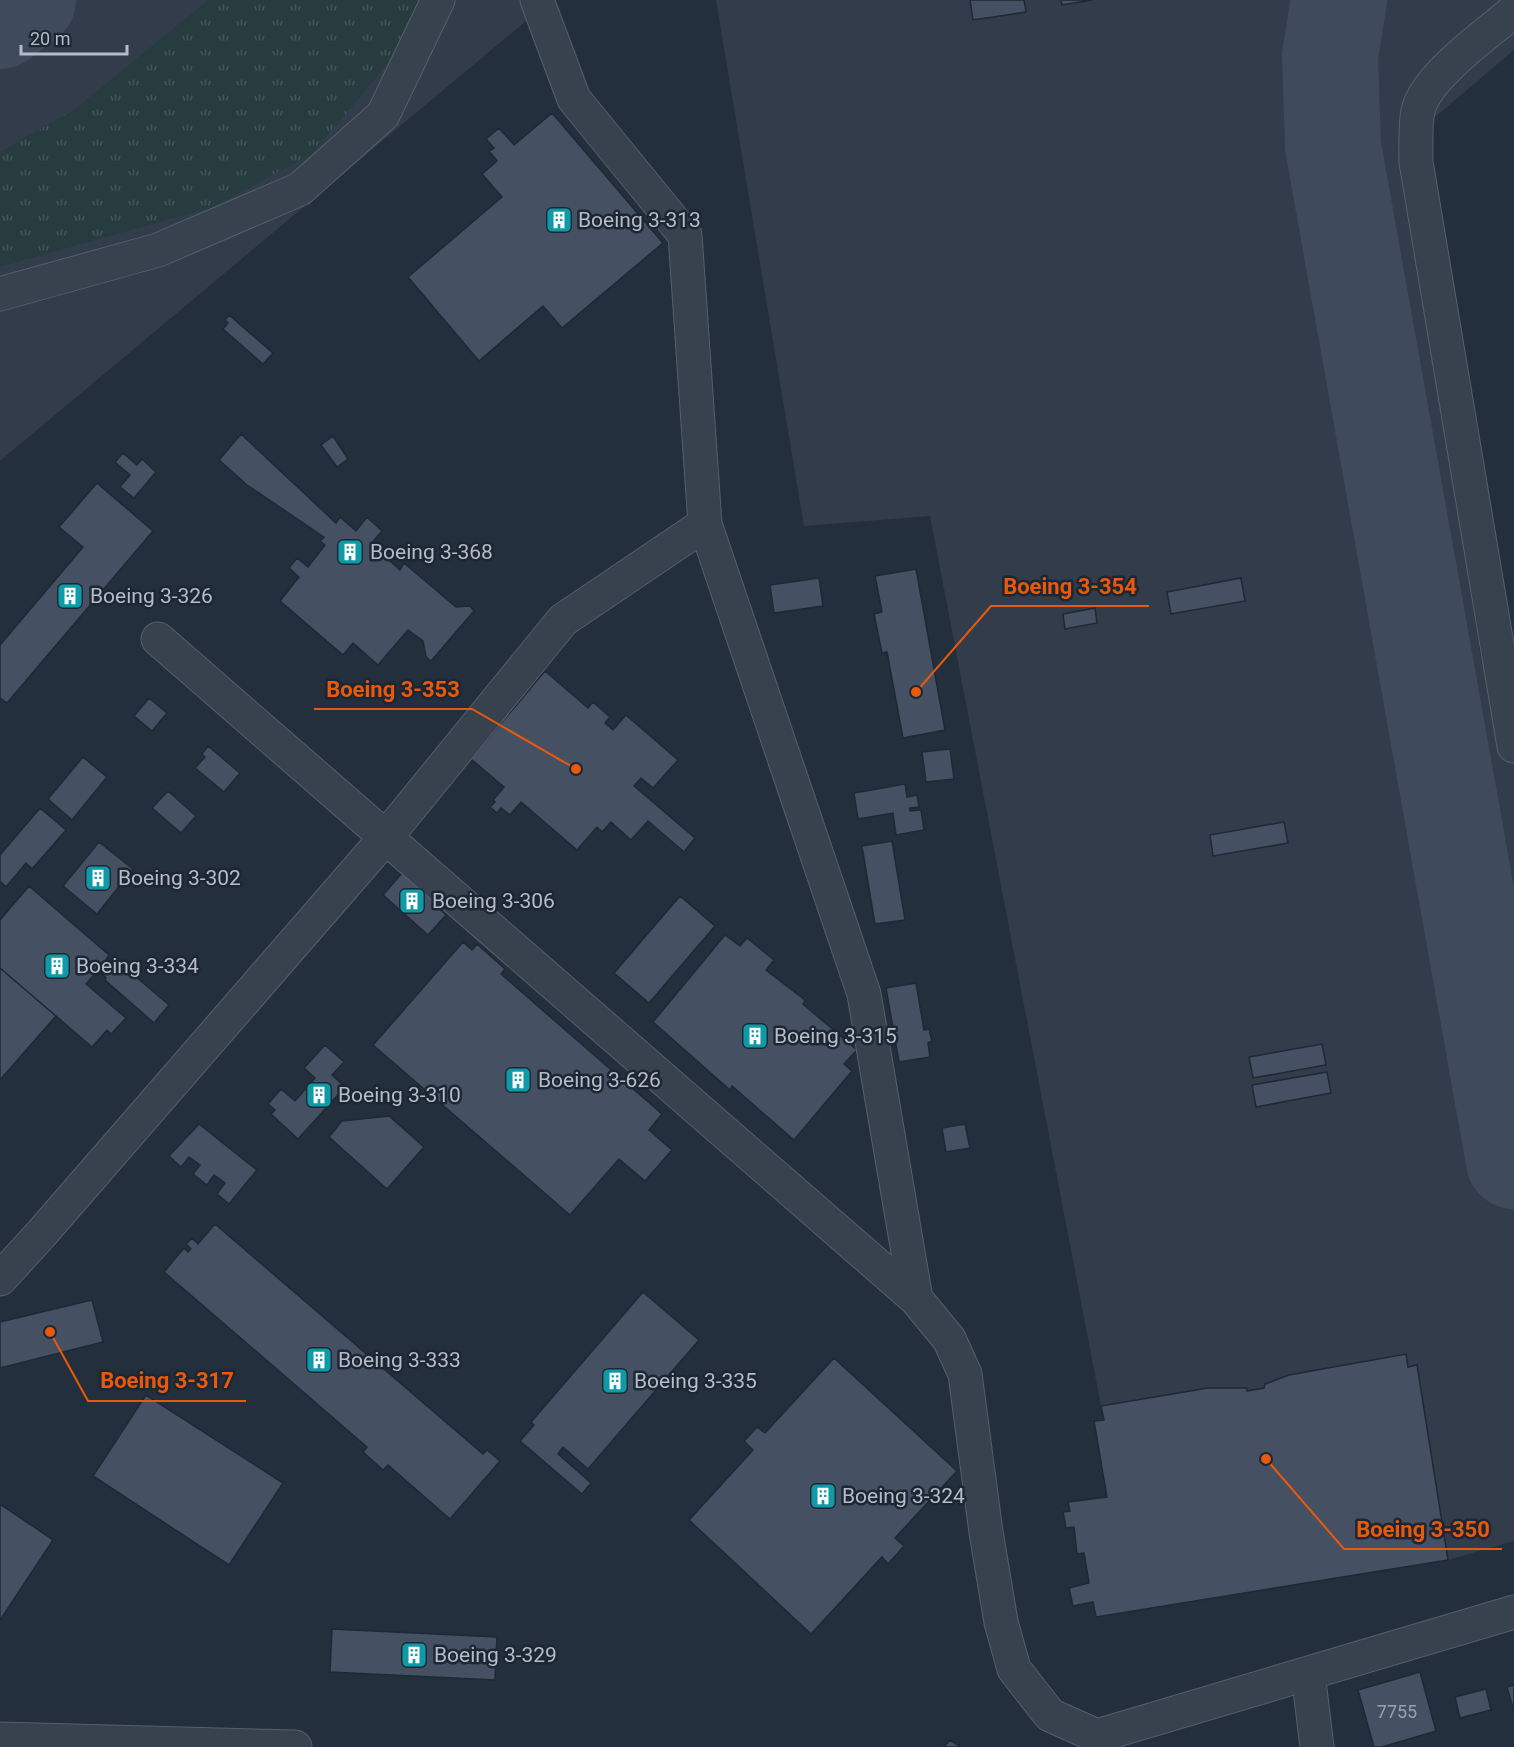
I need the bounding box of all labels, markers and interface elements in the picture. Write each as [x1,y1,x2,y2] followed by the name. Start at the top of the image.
[21,18,128,56] scale bar
[30,28,70,49] text: 20 m
[544,205,574,235] building icon: Boeing 3-313
[578,208,701,232] place label: Boeing 3-313
[335,537,365,567] building icon: Boeing 3-368
[370,540,493,564] place label: Boeing 3-368
[991,566,1149,606] callout: Boeing 3-354
[1003,574,1137,599] text: Boeing 3-354
[55,581,85,611] building icon: Boeing 3-326
[90,584,213,608] place label: Boeing 3-326
[314,669,472,709] callout: Boeing 3-353
[326,677,460,702] text: Boeing 3-353
[83,863,113,893] building icon: Boeing 3-302
[118,866,241,890] place label: Boeing 3-302
[397,886,427,916] building icon: Boeing 3-306
[432,889,555,913] place label: Boeing 3-306
[42,951,72,981] building icon: Boeing 3-334
[76,954,199,978] place label: Boeing 3-334
[740,1021,770,1051] building icon: Boeing 3-315
[774,1024,897,1048] place label: Boeing 3-315
[503,1065,533,1095] building icon: Boeing 3-626
[538,1068,661,1092] place label: Boeing 3-626
[304,1080,334,1110] building icon: Boeing 3-310
[338,1083,461,1107] place label: Boeing 3-310
[304,1345,334,1375] building icon: Boeing 3-333
[338,1348,461,1372] place label: Boeing 3-333
[88,1361,246,1401] callout: Boeing 3-317
[600,1366,630,1396] building icon: Boeing 3-335
[100,1368,234,1393] text: Boeing 3-317
[634,1369,757,1393] place label: Boeing 3-335
[808,1481,838,1511] building icon: Boeing 3-324
[842,1484,965,1508] place label: Boeing 3-324
[1344,1509,1502,1549] callout: Boeing 3-350
[1356,1517,1490,1542] text: Boeing 3-350
[399,1640,429,1670] building icon: Boeing 3-329
[434,1643,557,1667] place label: Boeing 3-329
[1377,1701,1417,1722] house number: 7755

